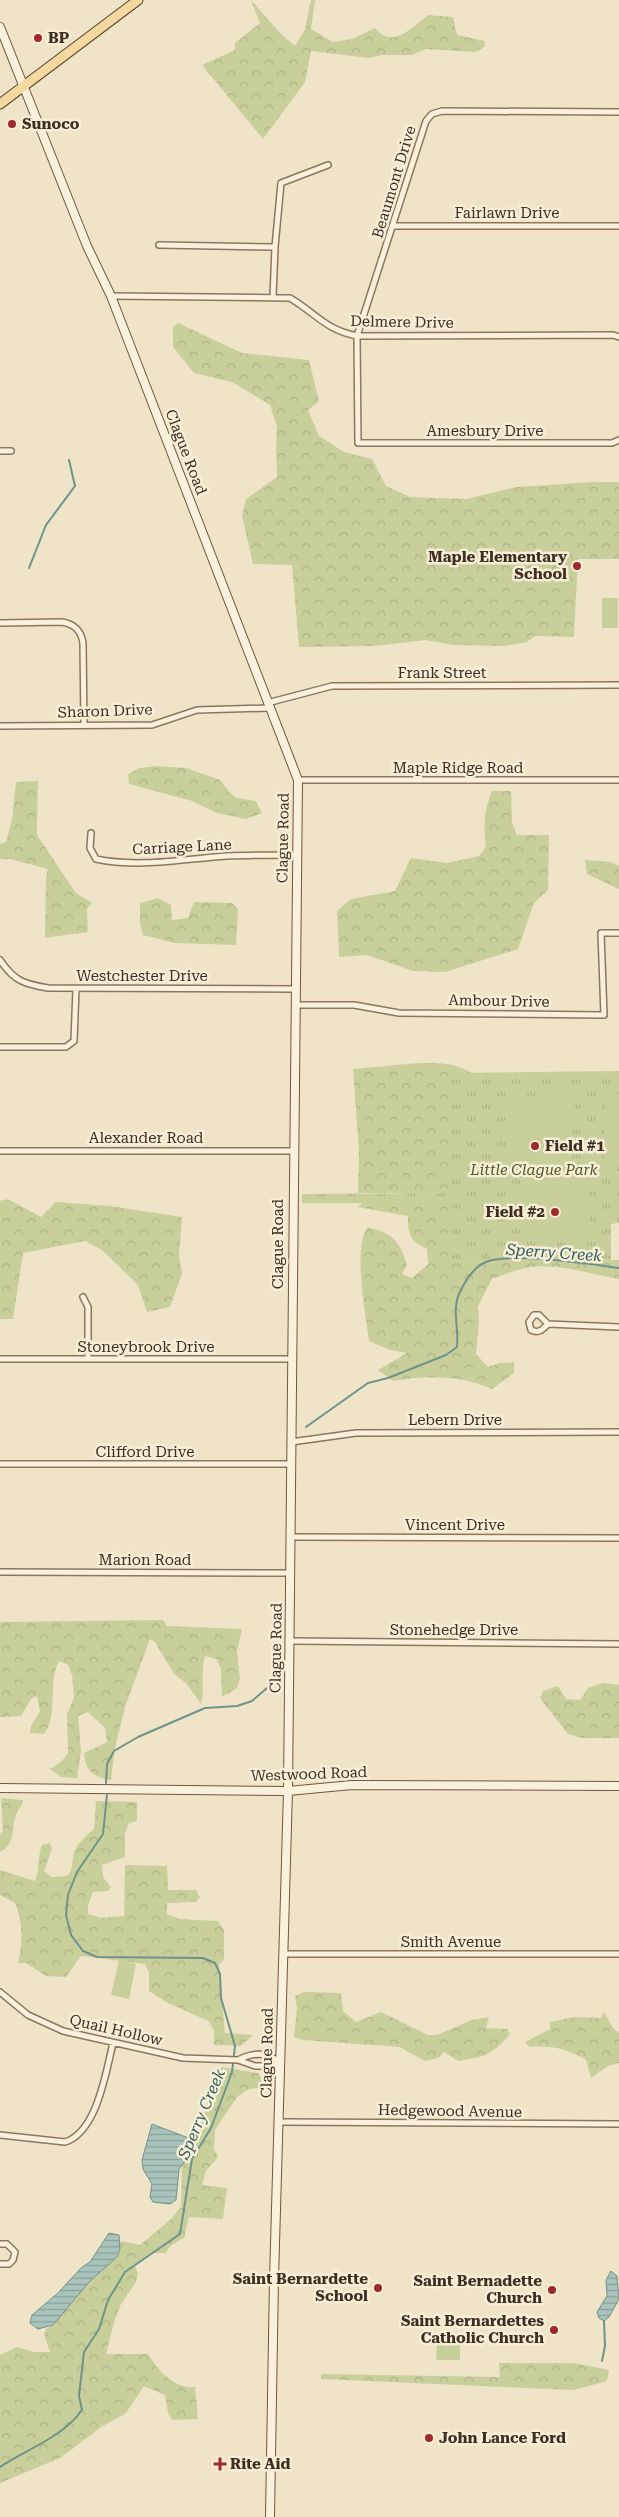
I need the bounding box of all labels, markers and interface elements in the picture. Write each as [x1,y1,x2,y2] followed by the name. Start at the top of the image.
[48,29,70,47] place label: BP
[32,32,44,44] marker: BP
[22,115,80,133] place label: Sunoco
[6,118,18,130] marker: Sunoco
[368,124,420,240] street label: Beaumont Drive
[455,204,559,222] street label: Fairlawn Drive
[350,312,454,332] street label: Delmere Drive
[161,407,211,498] street label: Clague Road
[427,422,543,440] street label: Amesbury Drive
[428,548,567,583] place label: Maple Elementary School
[571,560,583,572] marker: Maple Elementary School
[398,664,487,682] street label: Frank Street
[57,700,153,722] street label: Sharon Drive
[393,759,524,777] street label: Maple Ridge Road
[273,792,293,883] street label: Clague Road
[132,835,232,859] street label: Carriage Lane
[76,967,208,985] street label: Westchester Drive
[448,991,550,1011] street label: Ambour Drive
[89,1129,204,1147] street label: Alexander Road
[545,1137,605,1155] place label: Field #1
[529,1140,541,1152] marker: Field #1
[469,1161,599,1179] park label: Little Clague Park
[269,1198,287,1289] street label: Clague Road
[485,1203,545,1221] place label: Field #2
[549,1206,561,1218] marker: Field #2
[504,1240,603,1265] water label: Sperry Creek
[77,1338,215,1356] street label: Stoneybrook Drive
[408,1411,502,1429] street label: Lebern Drive
[96,1443,194,1461] street label: Clifford Drive
[405,1516,505,1534] street label: Vincent Drive
[99,1551,192,1569] street label: Marion Road
[266,1602,286,1693] street label: Clague Road
[390,1621,518,1639] street label: Stonehedge Drive
[250,1763,368,1785] street label: Westwood Road
[401,1933,501,1951] street label: Smith Avenue
[257,2007,277,2098] street label: Clague Road
[68,2011,165,2050] street label: Quail Hollow
[174,2066,229,2163] water label: Sperry Creek
[378,2101,522,2121] street label: Hedgewood Avenue
[233,2270,368,2305] place label: Saint Bernardette School
[414,2272,542,2307] place label: Saint Bernadette Church
[372,2282,384,2294] marker: Saint Bernardette School
[546,2284,558,2296] marker: Saint Bernadette Church
[401,2312,544,2347] place label: Saint Bernardettes Catholic Church
[548,2324,560,2336] marker: Saint Bernardettes Catholic Church
[439,2429,566,2447] place label: John Lance Ford
[423,2432,435,2444] marker: John Lance Ford
[230,2455,290,2473] place label: Rite Aid
[214,2458,226,2470] marker: Rite Aid

